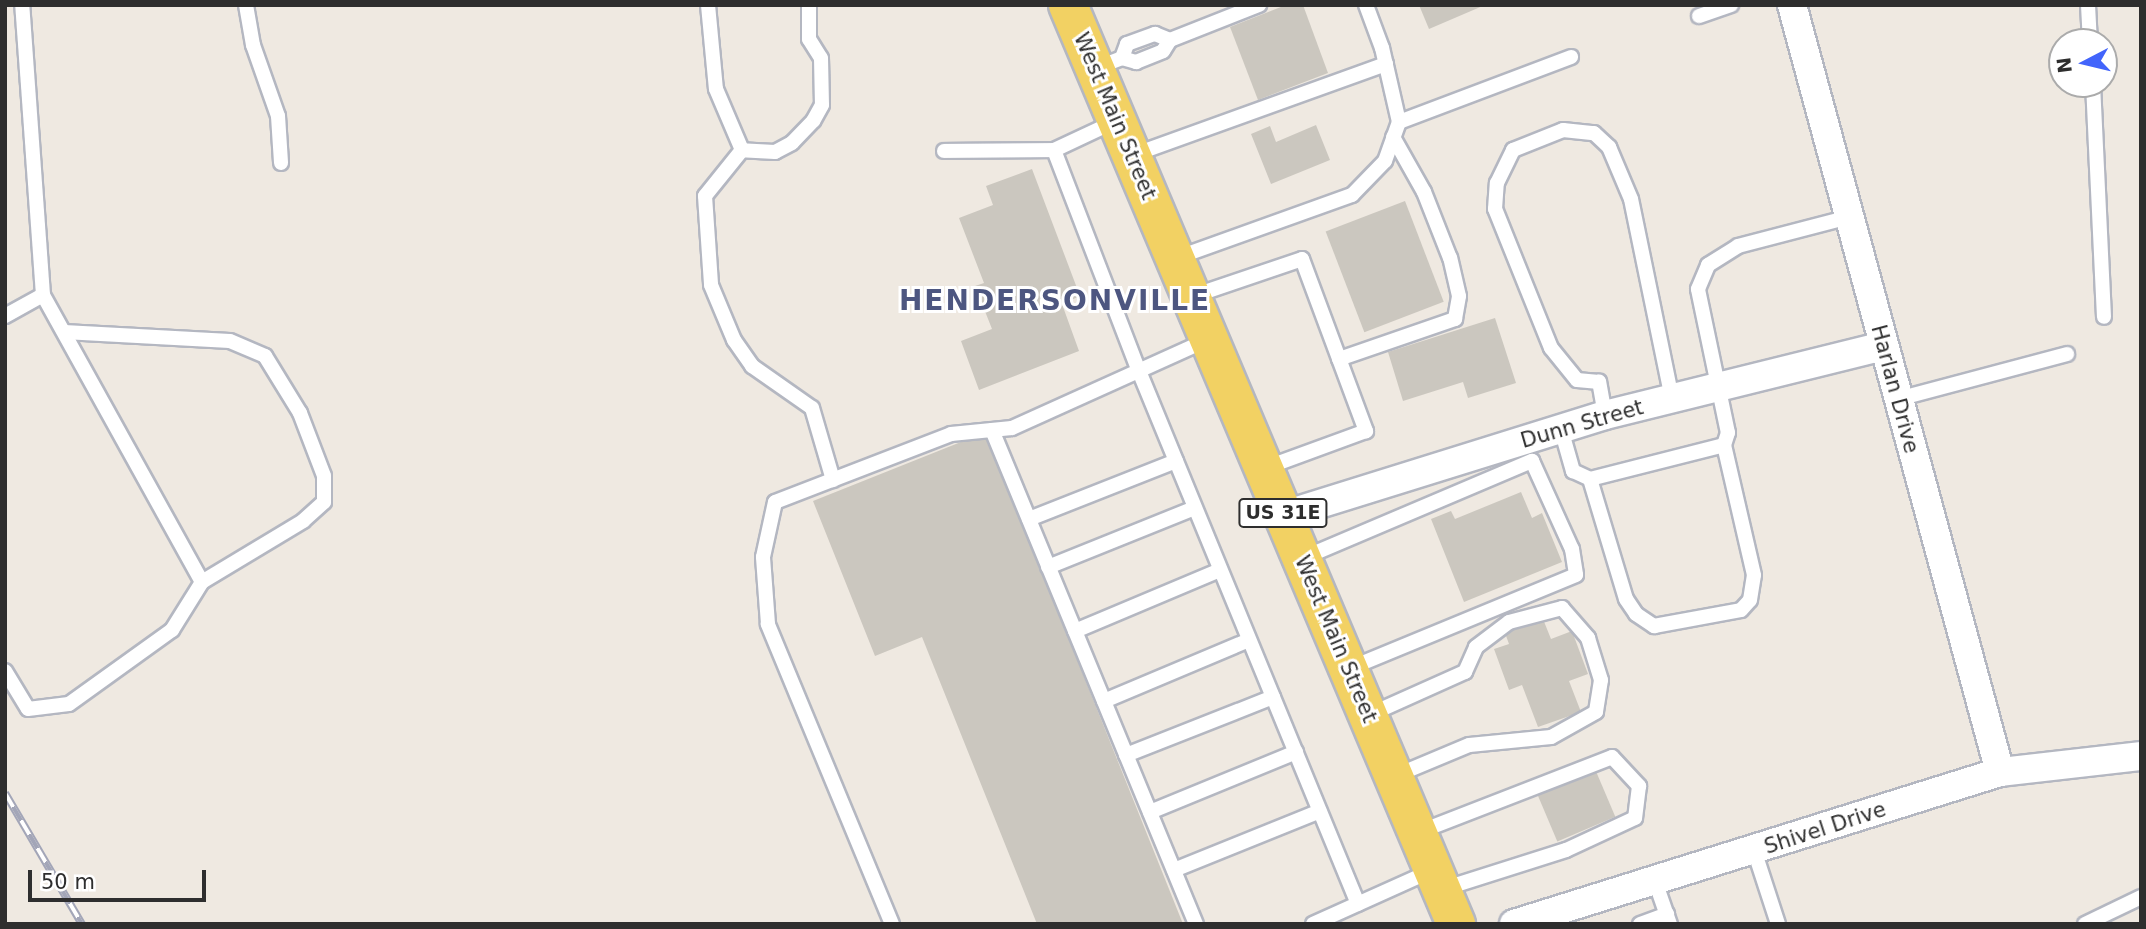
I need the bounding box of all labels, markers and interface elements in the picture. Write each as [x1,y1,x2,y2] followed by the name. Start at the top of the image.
[2048,28,2118,98] north arrow
[1068,29,1162,203] street label: West Main Street
[2052,56,2076,75] text: N
[901,284,1209,318] district label: HENDERSONVILLE
[1866,322,1924,456] street label: Harlan Drive
[1518,394,1646,454] street label: Dunn Street
[1238,498,1328,528] road number: US 31E
[1289,552,1383,726] street label: West Main Street
[1761,796,1889,860] street label: Shivel Drive
[32,856,210,900] scale bar
[41,870,95,894] text: 50 m

